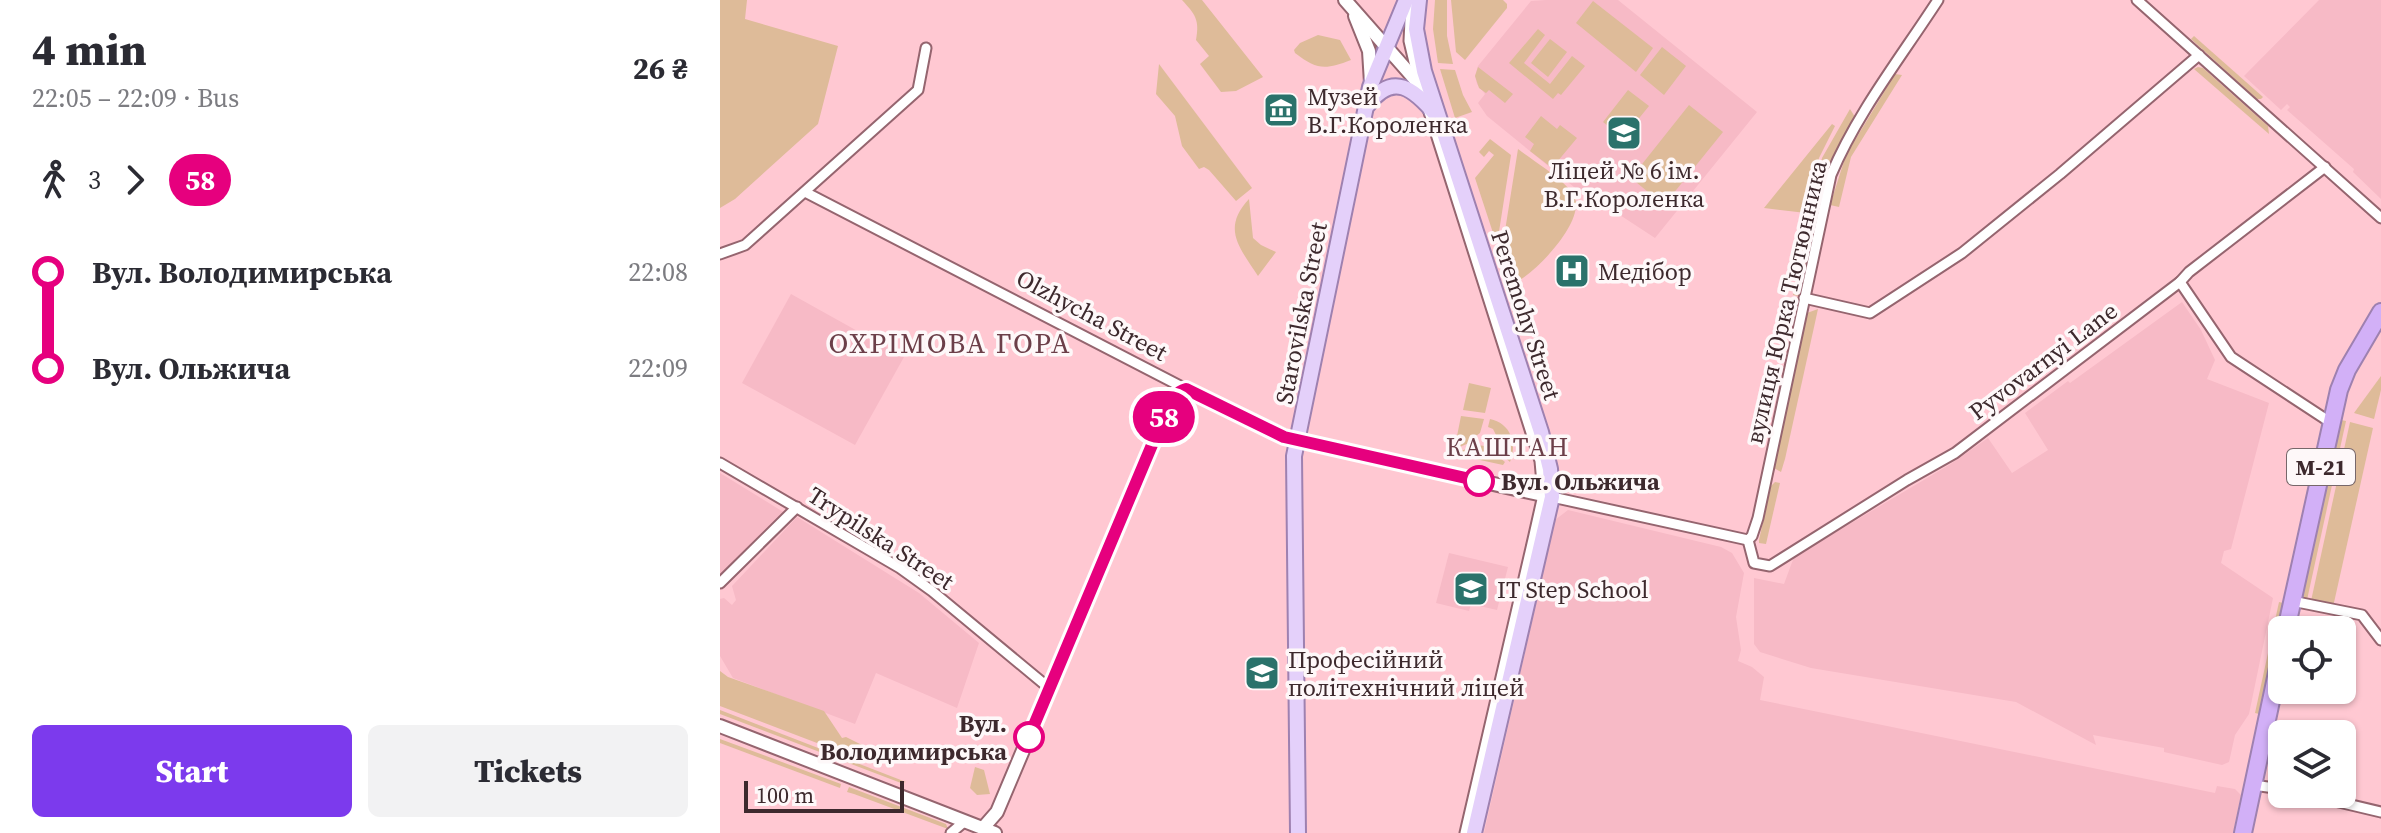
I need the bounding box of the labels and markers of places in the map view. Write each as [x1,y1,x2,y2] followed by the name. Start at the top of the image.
[1307,80,1469,141] place label: Музей В.Г.Короленка
[1262,91,1300,129] museum icon: Музей В.Г.Короленка
[1605,114,1643,152] school or university icon: Ліцей № 6 ім. В.Г.Короленка
[1543,154,1705,215] place label: Ліцей № 6 ім. В.Г.Короленка
[1553,252,1591,290] hospital icon: Медібор
[1598,255,1692,288] place label: Медібор
[1501,465,1660,498] place label: Вул. Ольжича
[1464,466,1494,496] marker: Вул. Ольжича
[1452,570,1490,608] school or university icon: IT Step School
[1497,573,1648,606] place label: IT Step School
[1288,643,1525,704] place label: Професійний політехнічний ліцей
[1243,654,1281,692] school or university icon: Професійний політехнічний ліцей
[820,707,1007,768] place label: Вул. Володимирська
[1014,722,1044,752] marker: Вул. Володимирська

